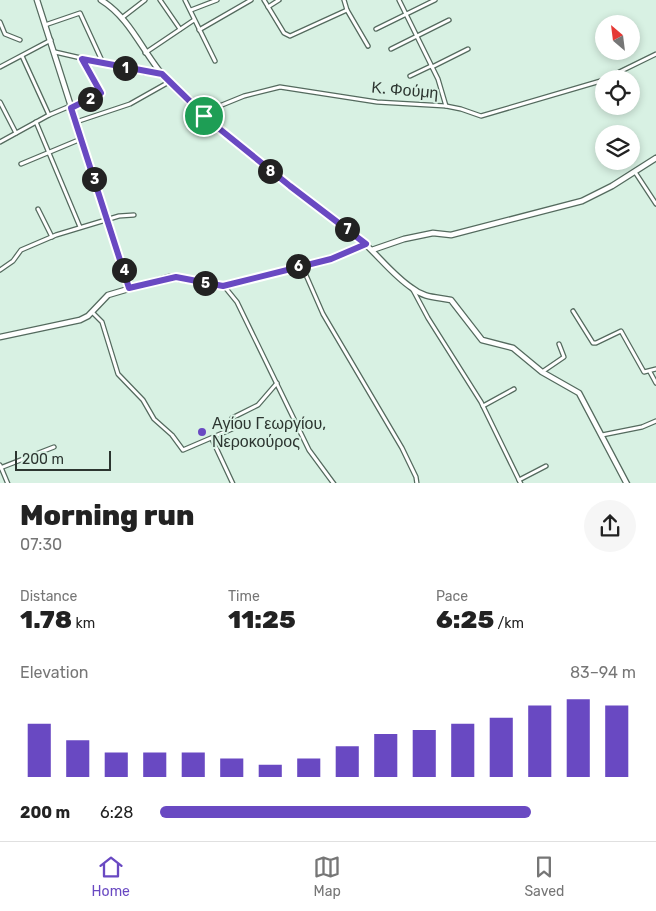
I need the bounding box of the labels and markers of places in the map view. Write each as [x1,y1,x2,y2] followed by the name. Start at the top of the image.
[112,56,138,80] pin: 1
[78,86,102,112] pin: 2
[183,95,225,137] pin
[258,158,282,184] pin: 8
[82,166,106,192] pin: 3
[334,216,360,242] pin: 7
[286,254,310,278] pin: 6
[112,258,136,282] pin: 4
[192,270,218,296] pin: 5
[212,414,326,451] place label: Αγίου Γεωργίου, Νεροκούρος
[196,426,208,438] marker: Αγίου Γεωργίου, Νεροκούρος

